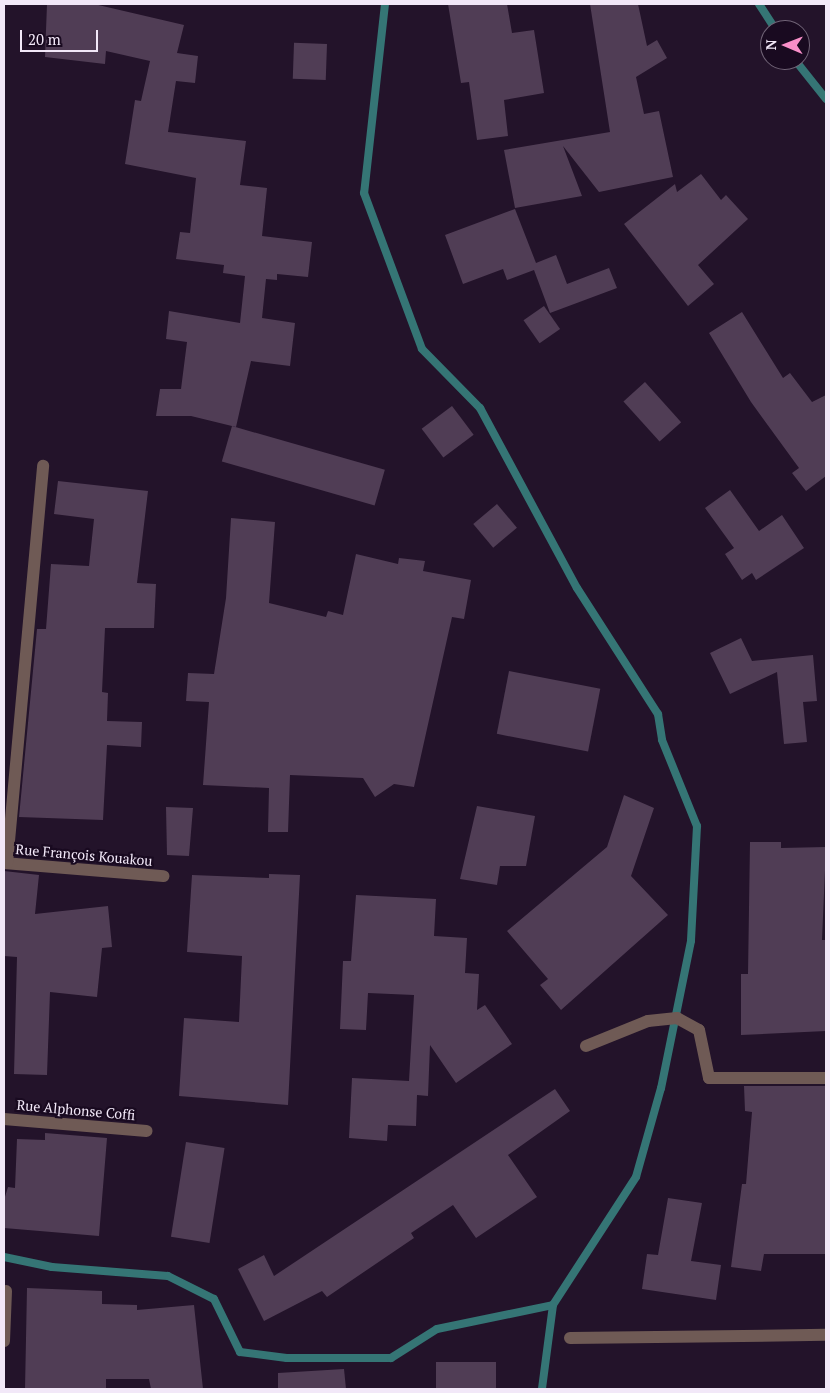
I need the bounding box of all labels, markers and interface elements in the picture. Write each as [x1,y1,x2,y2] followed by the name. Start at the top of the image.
[22,20,100,52] scale bar
[760,20,810,70] north arrow
[28,29,61,49] text: 20 m
[761,39,780,50] text: N
[15,841,153,869] street label: Rue François Kouakou
[16,1096,136,1124] street label: Rue Alphonse Coffi

